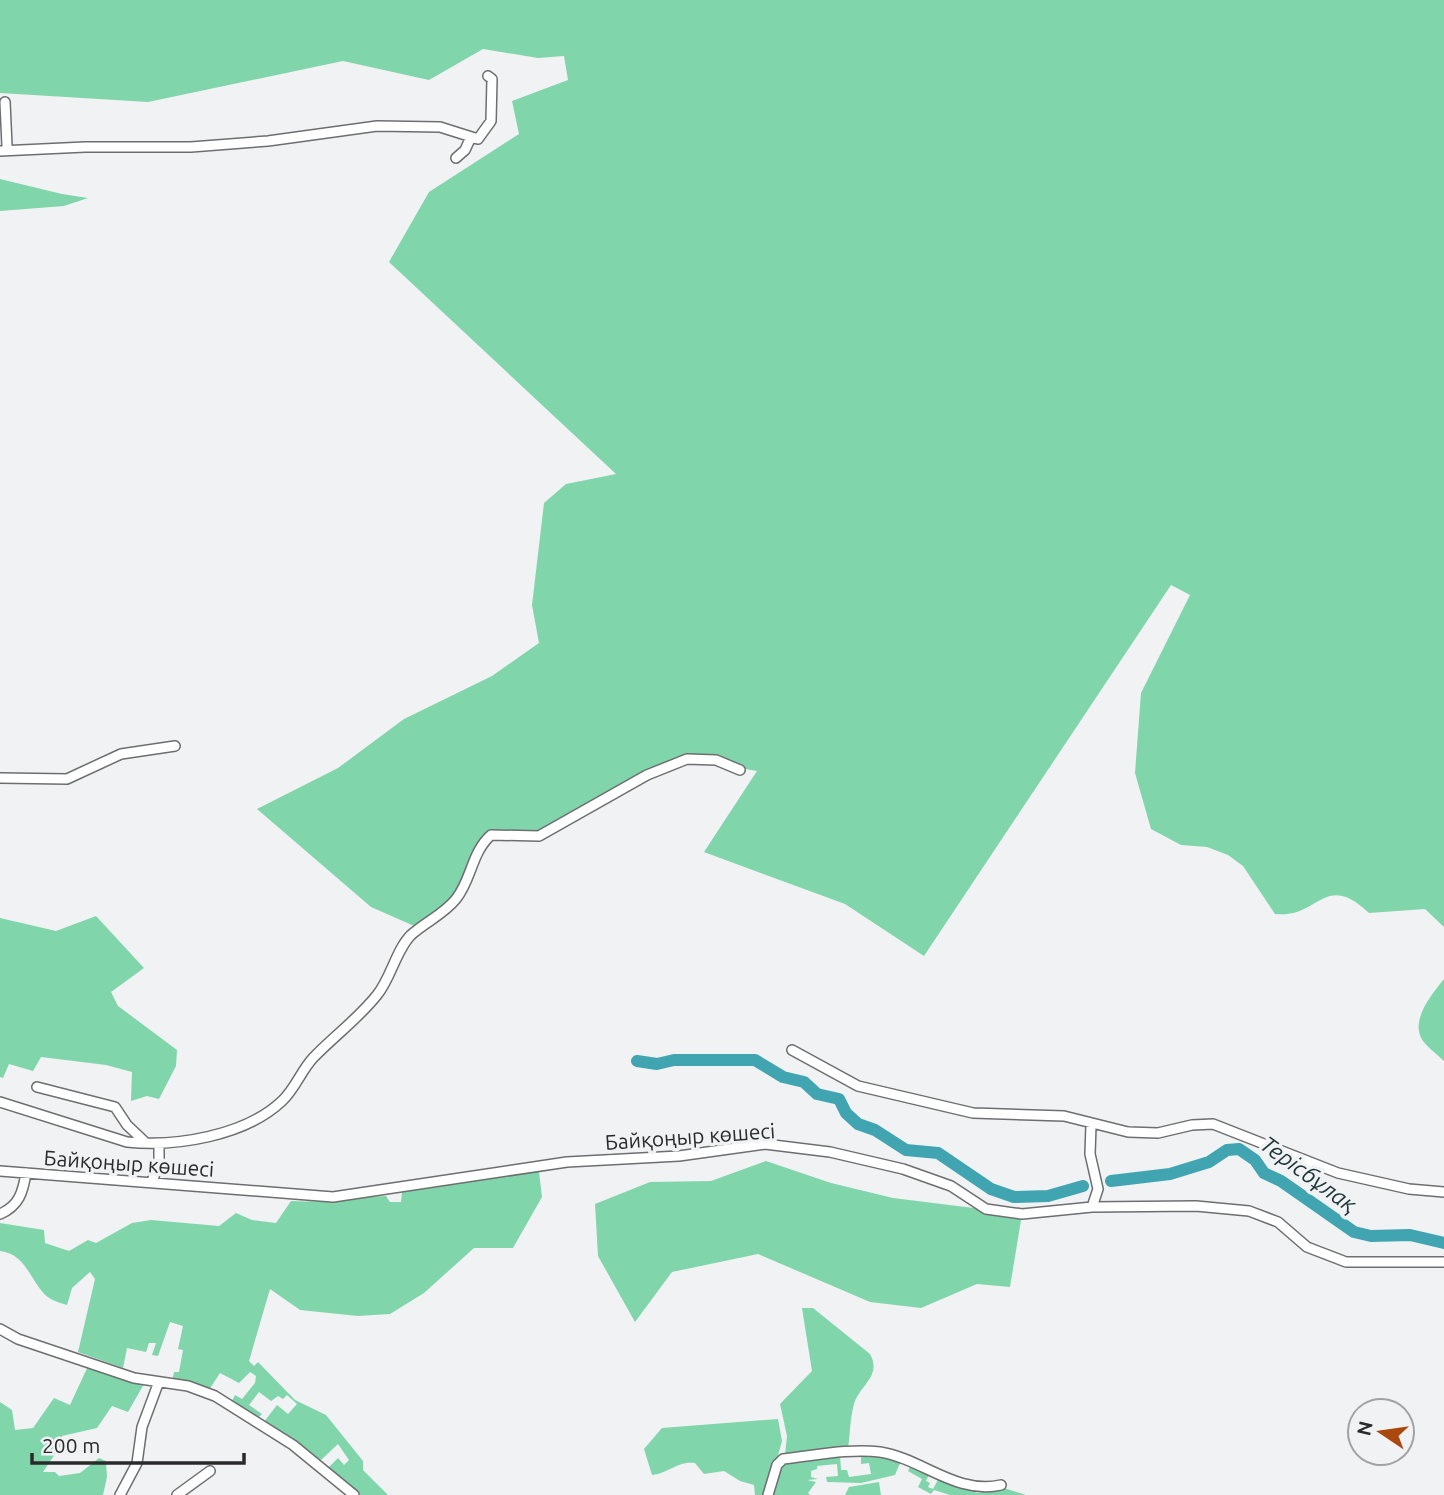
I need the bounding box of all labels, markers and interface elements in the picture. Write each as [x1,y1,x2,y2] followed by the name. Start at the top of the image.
[604,1118,776,1154] street label: Байқоңыр көшесі
[1256,1131,1362,1217] water label: Терісбұлақ
[43,1145,215,1181] street label: Байқоңыр көшесі
[1346,1397,1416,1467] north arrow
[1352,1419,1377,1438] text: N
[32,1422,243,1466] scale bar
[42,1433,100,1457] text: 200 m

